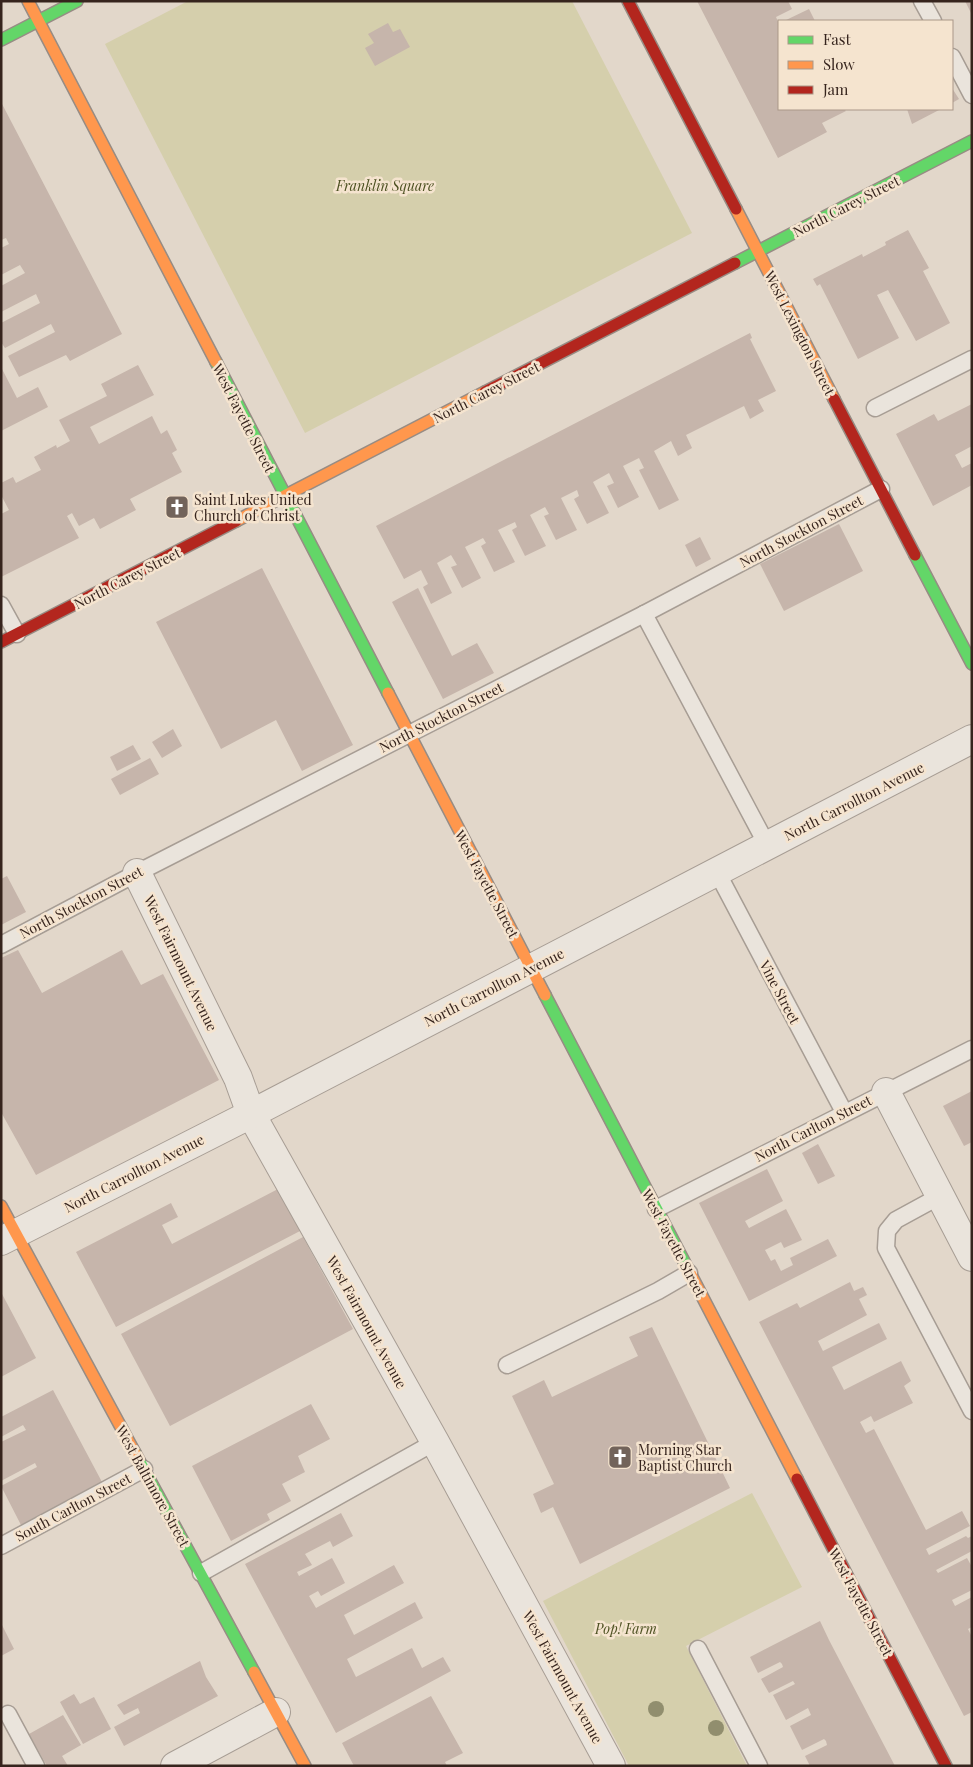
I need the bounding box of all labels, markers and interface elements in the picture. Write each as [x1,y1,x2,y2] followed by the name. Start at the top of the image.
[778,20,953,110] legend
[823,29,852,49] text: Fast
[823,54,855,74] text: Slow
[822,79,849,99] text: Jam
[789,170,904,241] street label: North Carey Street
[335,176,434,195] park label: Franklin Square
[760,267,840,399] street label: West Lexington Street
[429,356,544,427] street label: North Carey Street
[208,360,280,476] street label: West Fayette Street
[194,490,312,525] place label: Saint Lukes United Church of Christ
[736,490,867,572] street label: North Stockton Street
[164,494,190,520] church icon: Saint Lukes United Church of Christ
[70,542,185,613] street label: North Carey Street
[376,677,507,757] street label: North Stockton Street
[781,757,927,845] street label: North Carrollton Avenue
[450,826,524,942] street label: West Fayette Street
[16,861,147,943] street label: North Stockton Street
[139,891,222,1034] street label: West Fairmount Avenue
[421,943,567,1031] street label: North Carrollton Avenue
[755,956,805,1028] street label: Vine Street
[751,1090,876,1166] street label: North Carlton Street
[61,1129,207,1217] street label: North Carrollton Avenue
[637,1185,711,1301] street label: West Fayette Street
[322,1251,411,1392] street label: West Fairmount Avenue
[111,1421,195,1551] street label: West Baltimore Street
[638,1440,733,1475] place label: Morning Star Baptist Church
[607,1444,633,1470] church icon: Morning Star Baptist Church
[12,1468,135,1546] street label: South Carlton Street
[824,1544,898,1660] street label: West Fayette Street
[518,1606,607,1747] street label: West Fairmount Avenue
[594,1619,657,1638] park label: Pop! Farm

